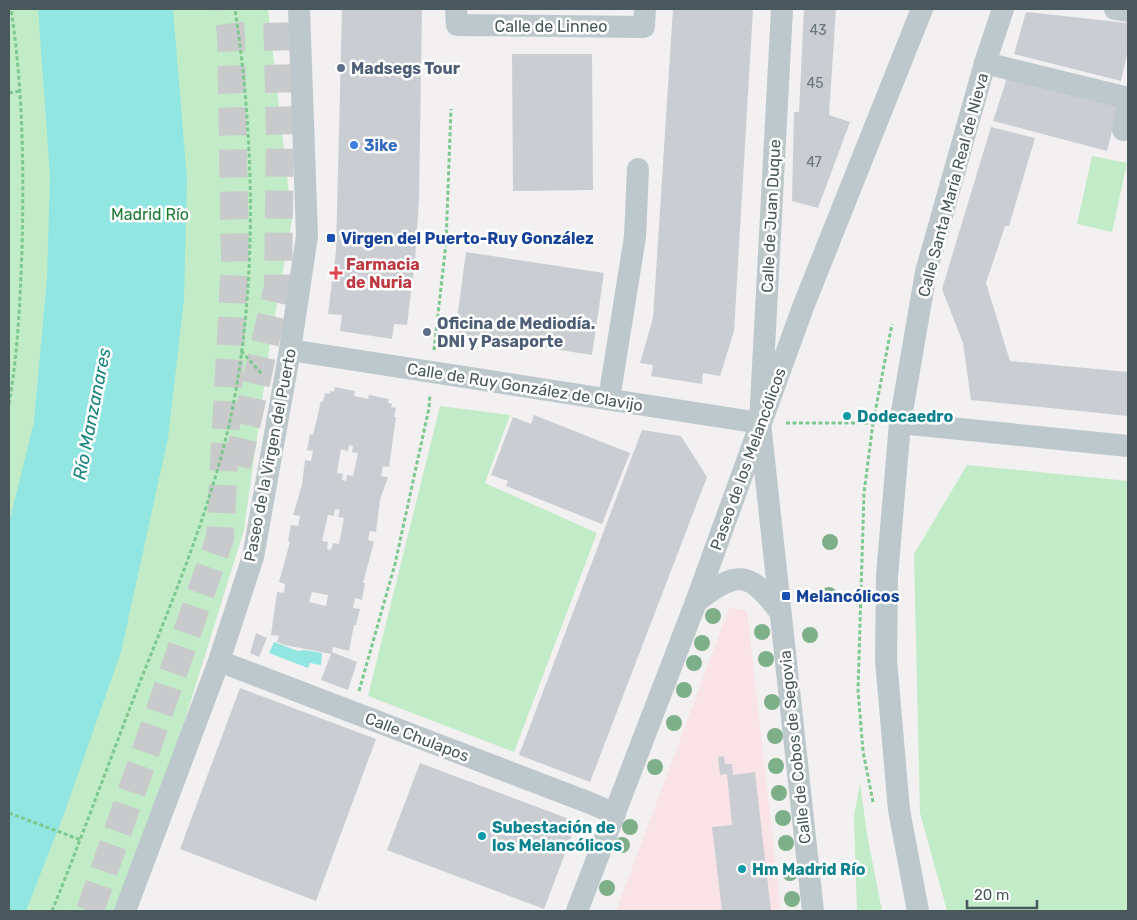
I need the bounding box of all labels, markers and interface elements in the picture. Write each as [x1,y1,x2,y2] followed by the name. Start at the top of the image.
[495,17,607,36] street label: Calle de Linneo
[809,22,827,39] house number: 43
[351,59,461,78] place label: Madsegs Tour
[335,62,347,74] marker: Madsegs Tour
[914,71,992,299] street label: Calle Santa María Real de Nieva
[806,75,824,92] house number: 45
[364,136,398,155] place label: 3ike
[348,139,360,151] marker: 3ike
[757,139,785,293] street label: Calle de Juan Duque
[806,154,822,171] house number: 47
[111,205,189,224] park label: Madrid Río
[341,229,594,248] place label: Virgen del Puerto-Ruy González
[325,232,337,244] marker: Virgen del Puerto-Ruy González
[346,255,420,292] place label: Farmacia de Nuria
[330,267,342,279] marker: Farmacia de Nuria
[437,314,595,351] place label: Oficina de Mediodía. DNI y Pasaporte
[421,326,433,338] marker: Oficina de Mediodía. DNI y Pasaporte
[68,346,116,482] water label: Río Manzanares
[240,347,300,563] street label: Paseo de la Virgen del Puerto
[406,359,644,415] street label: Calle de Ruy González de Clavijo
[706,365,790,553] street label: Paseo de los Melancólicos
[857,407,954,426] place label: Dodecaedro
[841,410,853,422] marker: Dodecaedro
[796,587,900,606] place label: Melancólicos
[780,590,792,602] marker: Melancólicos
[775,649,815,845] street label: Calle de Cobos de Segovia
[362,708,472,766] street label: Calle Chulapos
[492,818,622,855] place label: Subestación de los Melancólicos
[476,830,488,842] marker: Subestación de los Melancólicos
[752,860,866,879] place label: Hm Madrid Río
[736,863,748,875] marker: Hm Madrid Río
[967,878,1037,910] scale bar
[974,886,1009,904] text: 20 m

